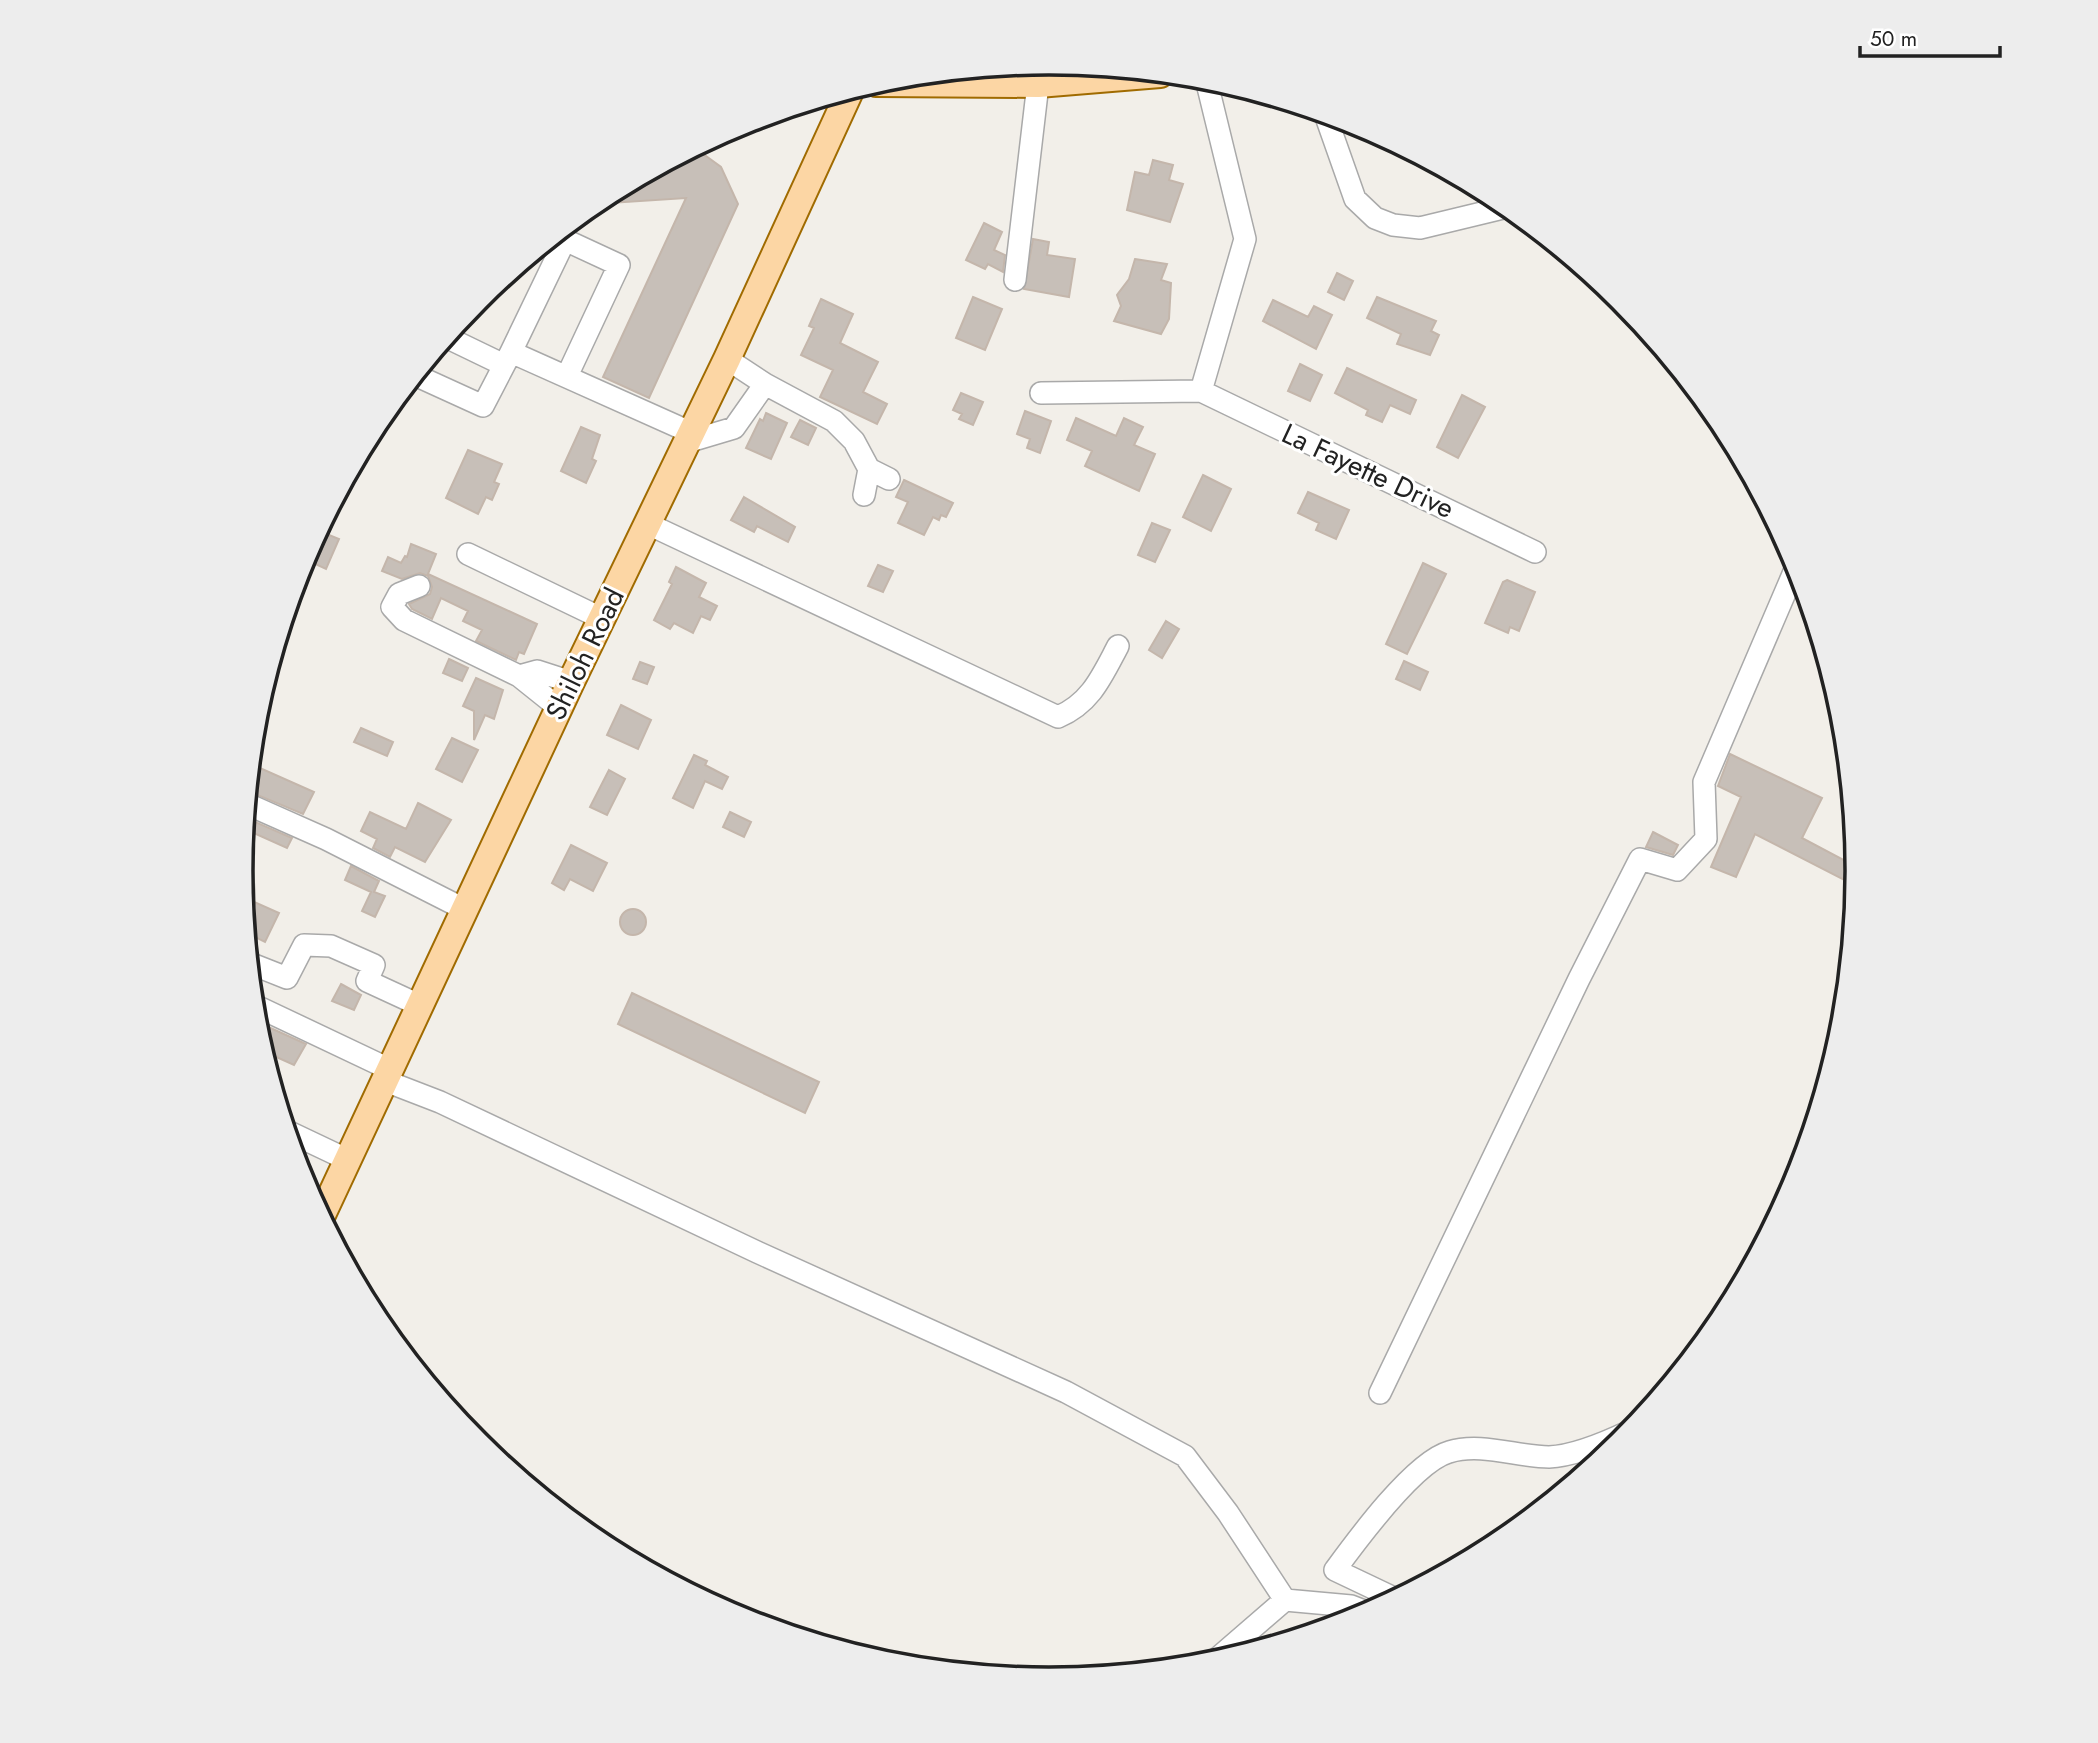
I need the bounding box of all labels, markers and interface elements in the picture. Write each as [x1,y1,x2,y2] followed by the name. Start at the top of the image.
[1860,14,2000,58] scale bar
[1870,24,1917,54] text: 50 m
[1275,413,1461,529] street label: La Fayette Drive
[535,581,635,727] street label: Shiloh Road

